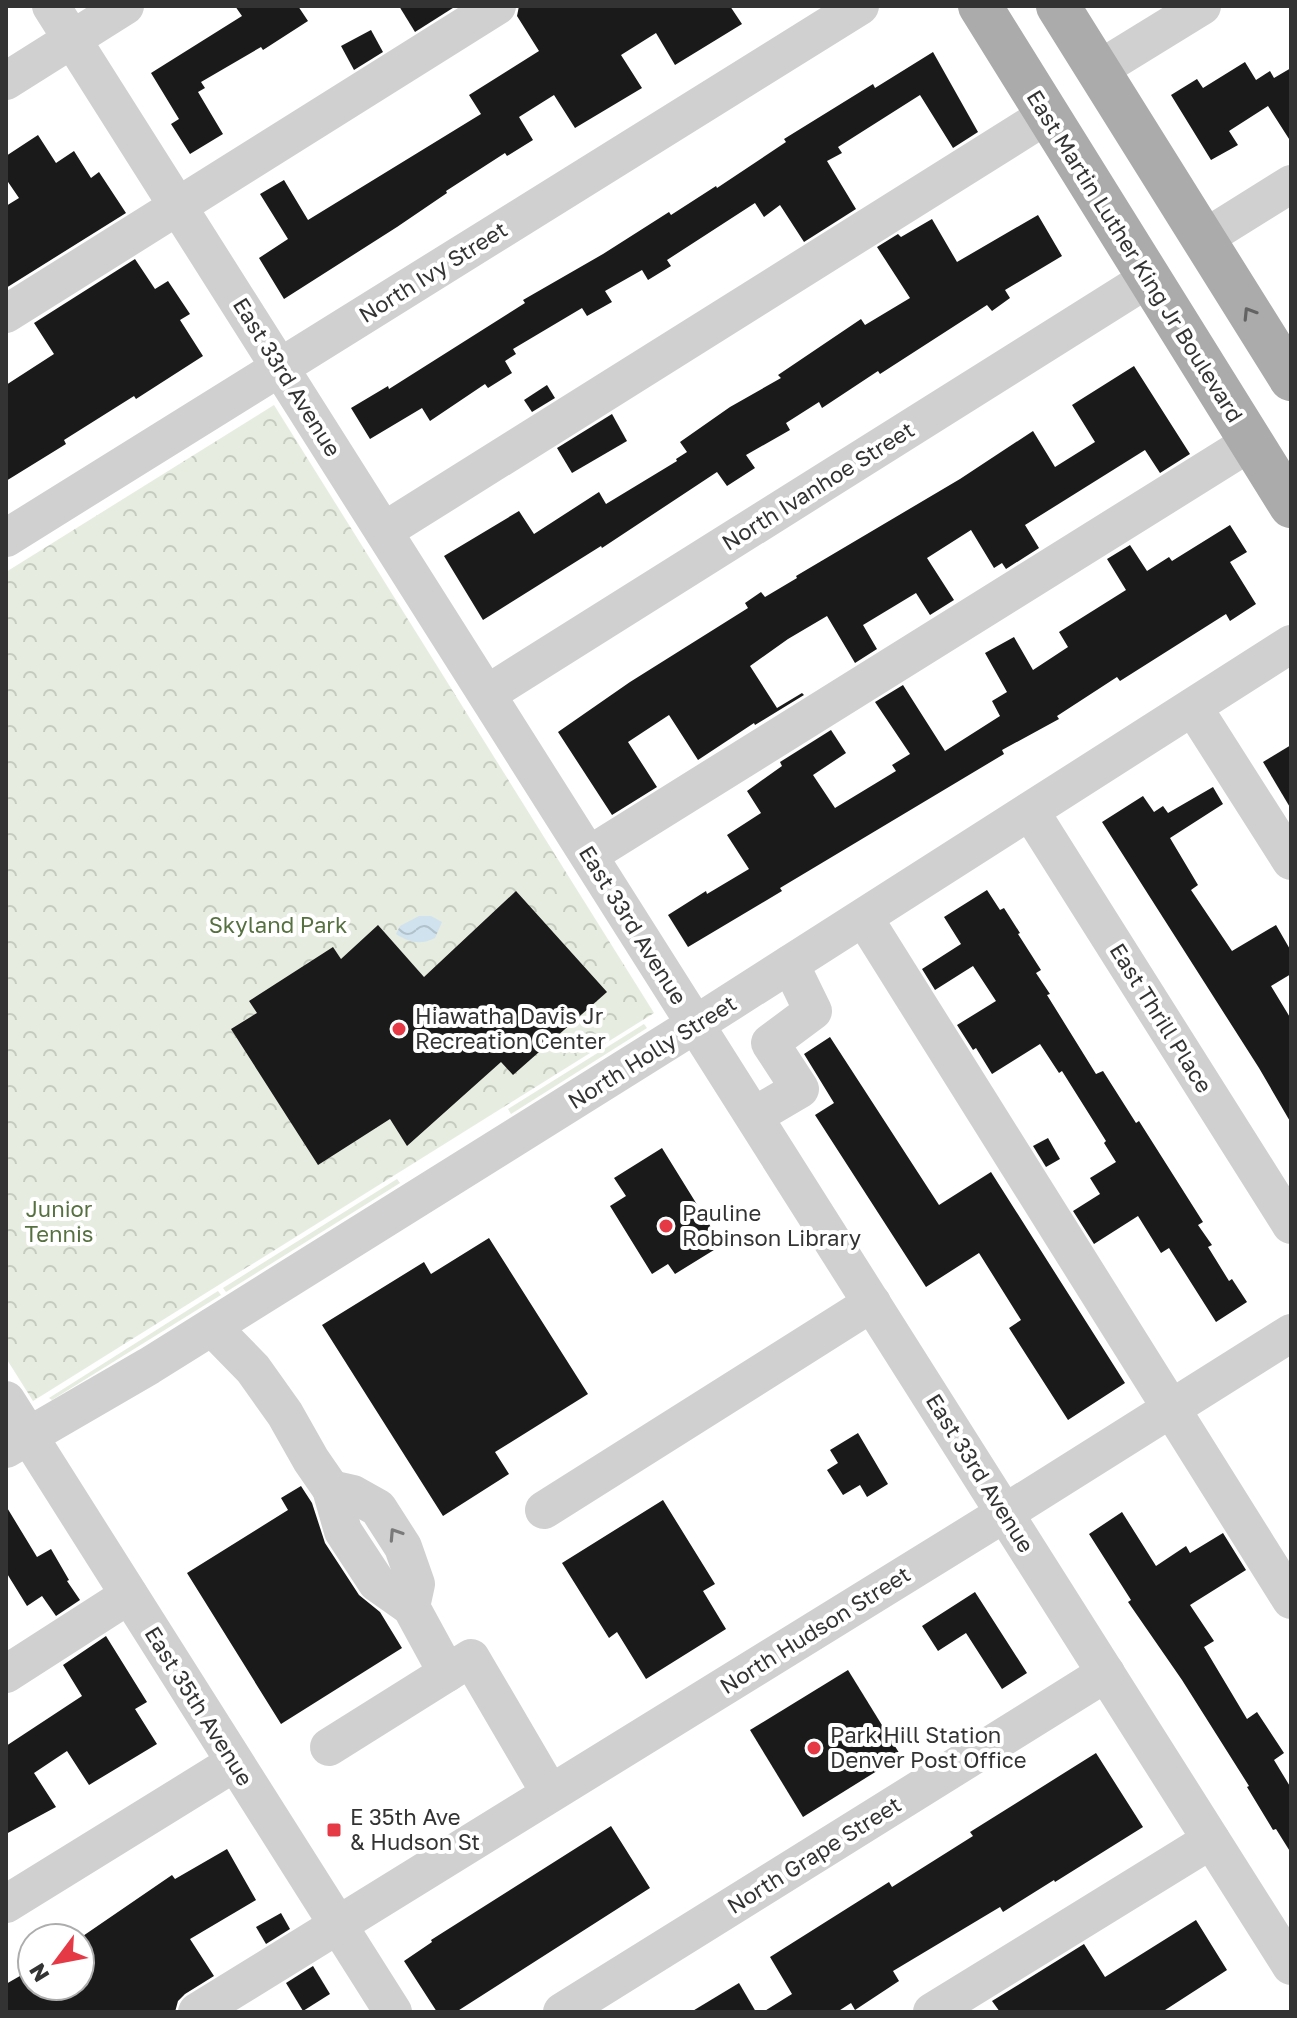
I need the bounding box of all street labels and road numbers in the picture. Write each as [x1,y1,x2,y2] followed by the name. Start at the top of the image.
[1022,85,1249,427] street label: East Martin Luther King Jr Boulevard
[354,215,512,328] street label: North Ivy Street
[228,292,347,461] street label: East 33rd Avenue
[717,415,919,556] street label: North Ivanhoe Street
[574,840,693,1009] street label: East 33rd Avenue
[1105,938,1218,1098] street label: East Thrill Place
[563,989,741,1114] street label: North Holly Street
[921,1388,1040,1557] street label: East 33rd Avenue
[715,1560,915,1699] street label: North Hudson Street
[140,1621,259,1790] street label: East 35th Avenue
[722,1790,906,1919] street label: North Grape Street

